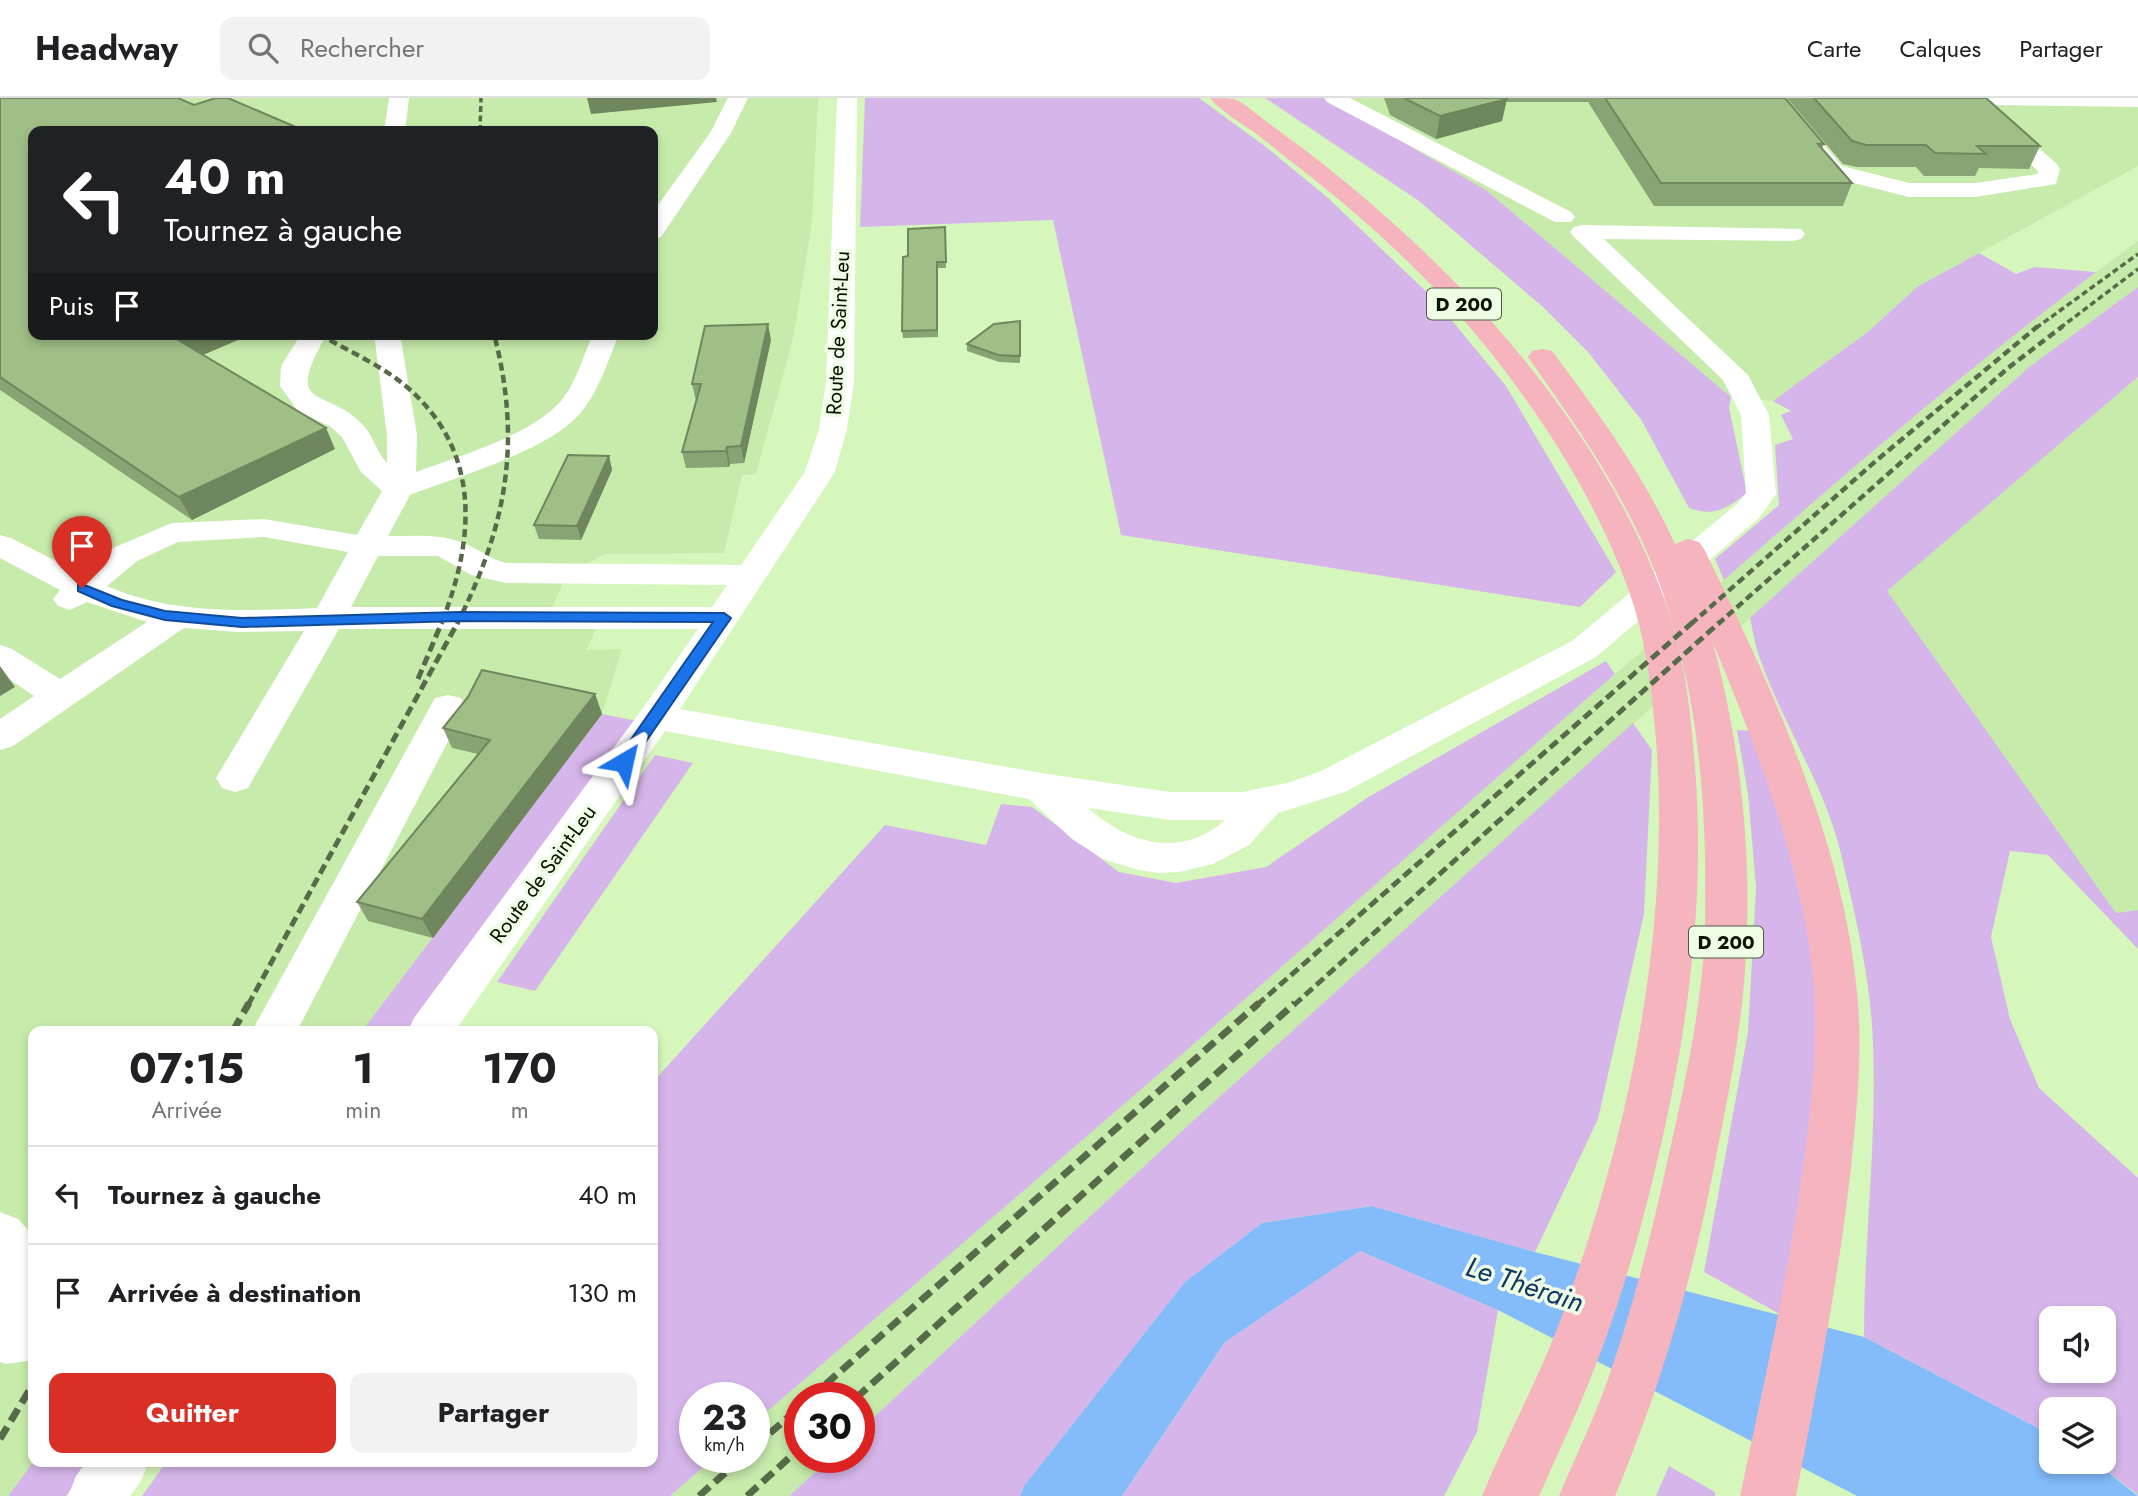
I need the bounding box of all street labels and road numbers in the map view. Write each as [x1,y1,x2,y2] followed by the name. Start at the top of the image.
[819,250,857,416] street label: Route de Saint-Leu
[1427,288,1501,320] road number: D 200
[483,799,603,949] street label: Route de Saint-Leu
[1689,926,1763,958] road number: D 200

